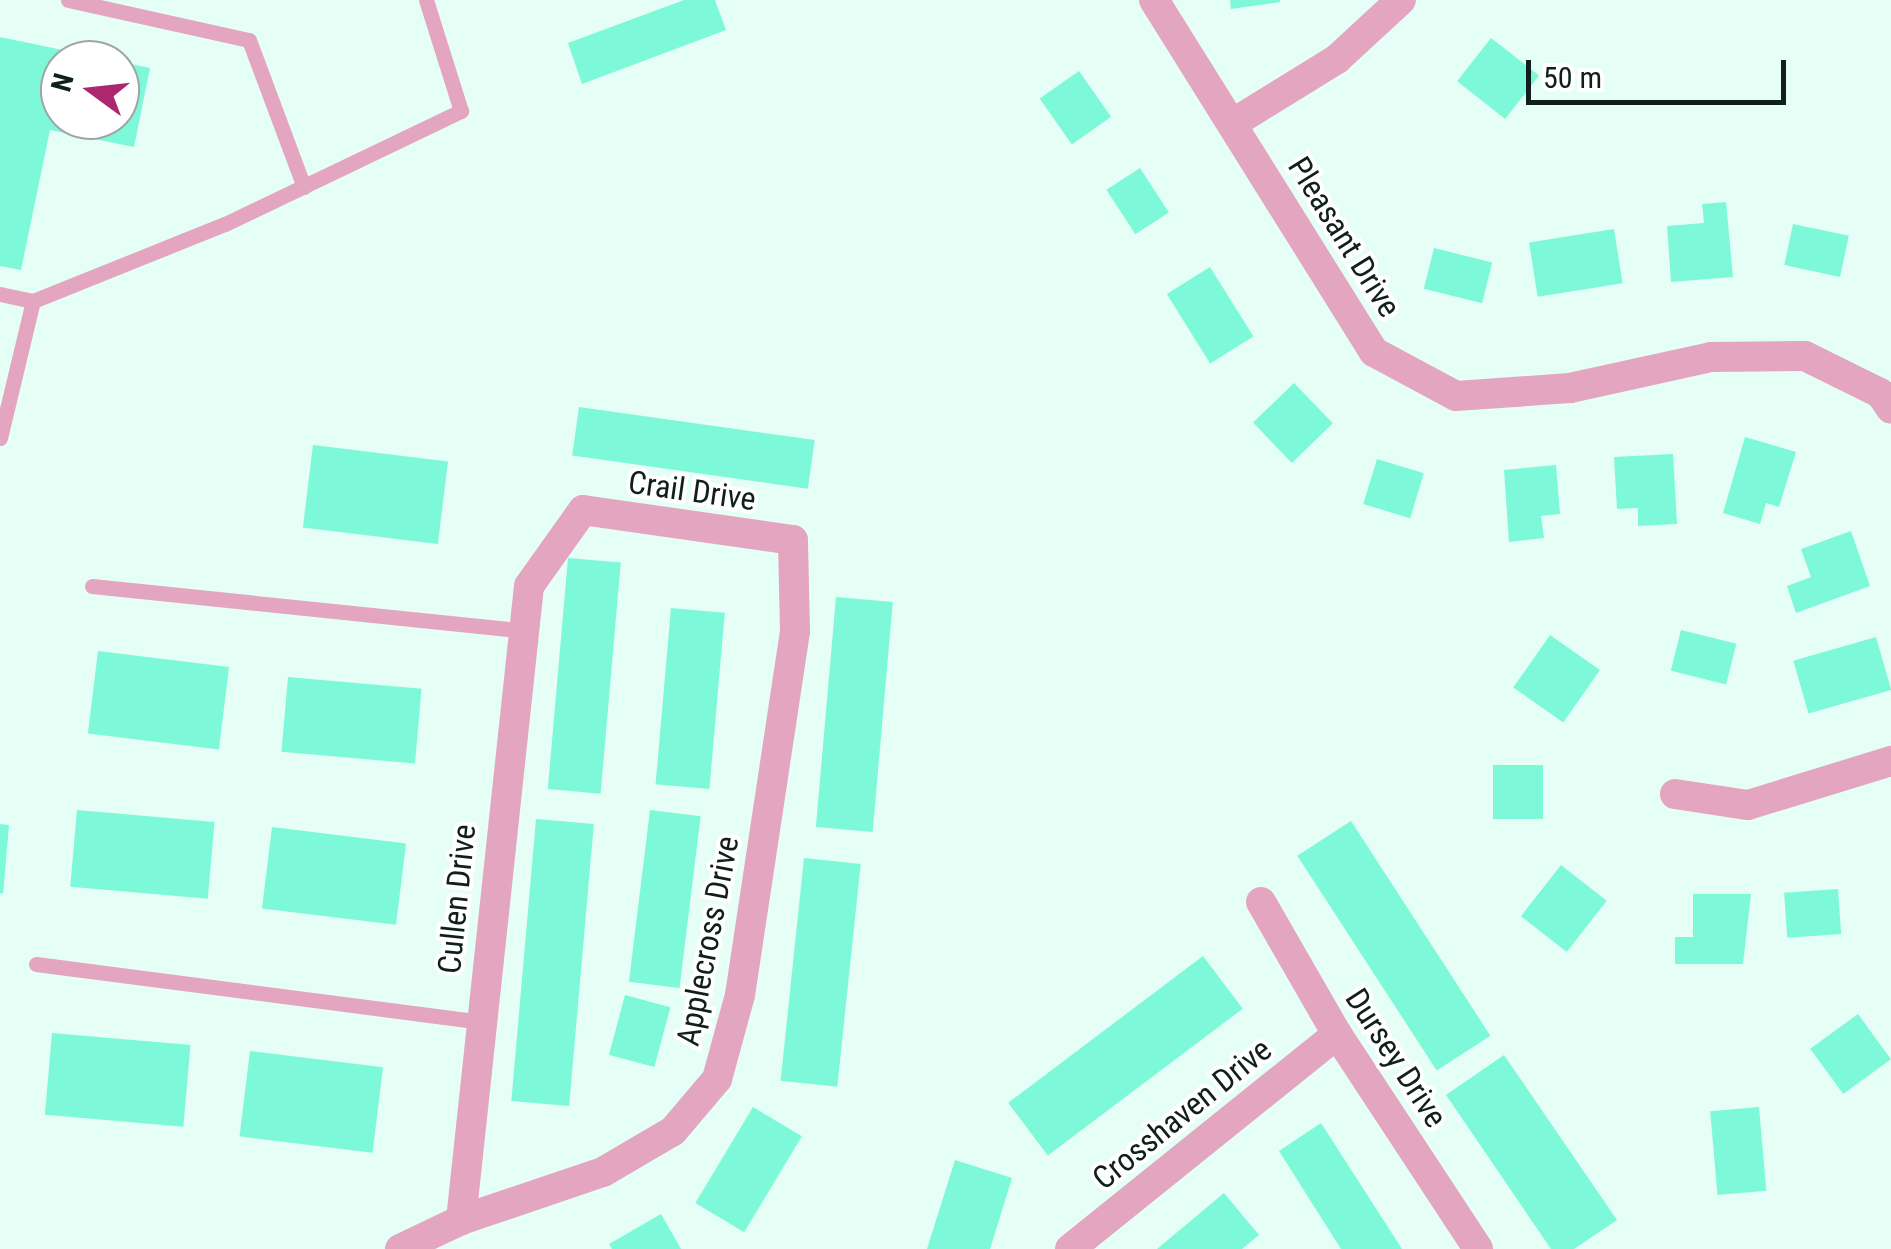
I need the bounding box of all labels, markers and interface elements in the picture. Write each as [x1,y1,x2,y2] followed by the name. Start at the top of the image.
[40,40,140,140] north arrow
[1531,40,1791,102] scale bar
[1543,60,1602,95] text: 50 m
[44,70,81,95] text: N
[1280,150,1408,324] street label: Pleasant Drive
[626,463,758,519] street label: Crail Drive
[430,822,484,976] street label: Cullen Drive
[669,833,747,1049] street label: Applecross Drive
[1337,982,1455,1134] street label: Dursey Drive
[1085,1030,1279,1198] street label: Crosshaven Drive

